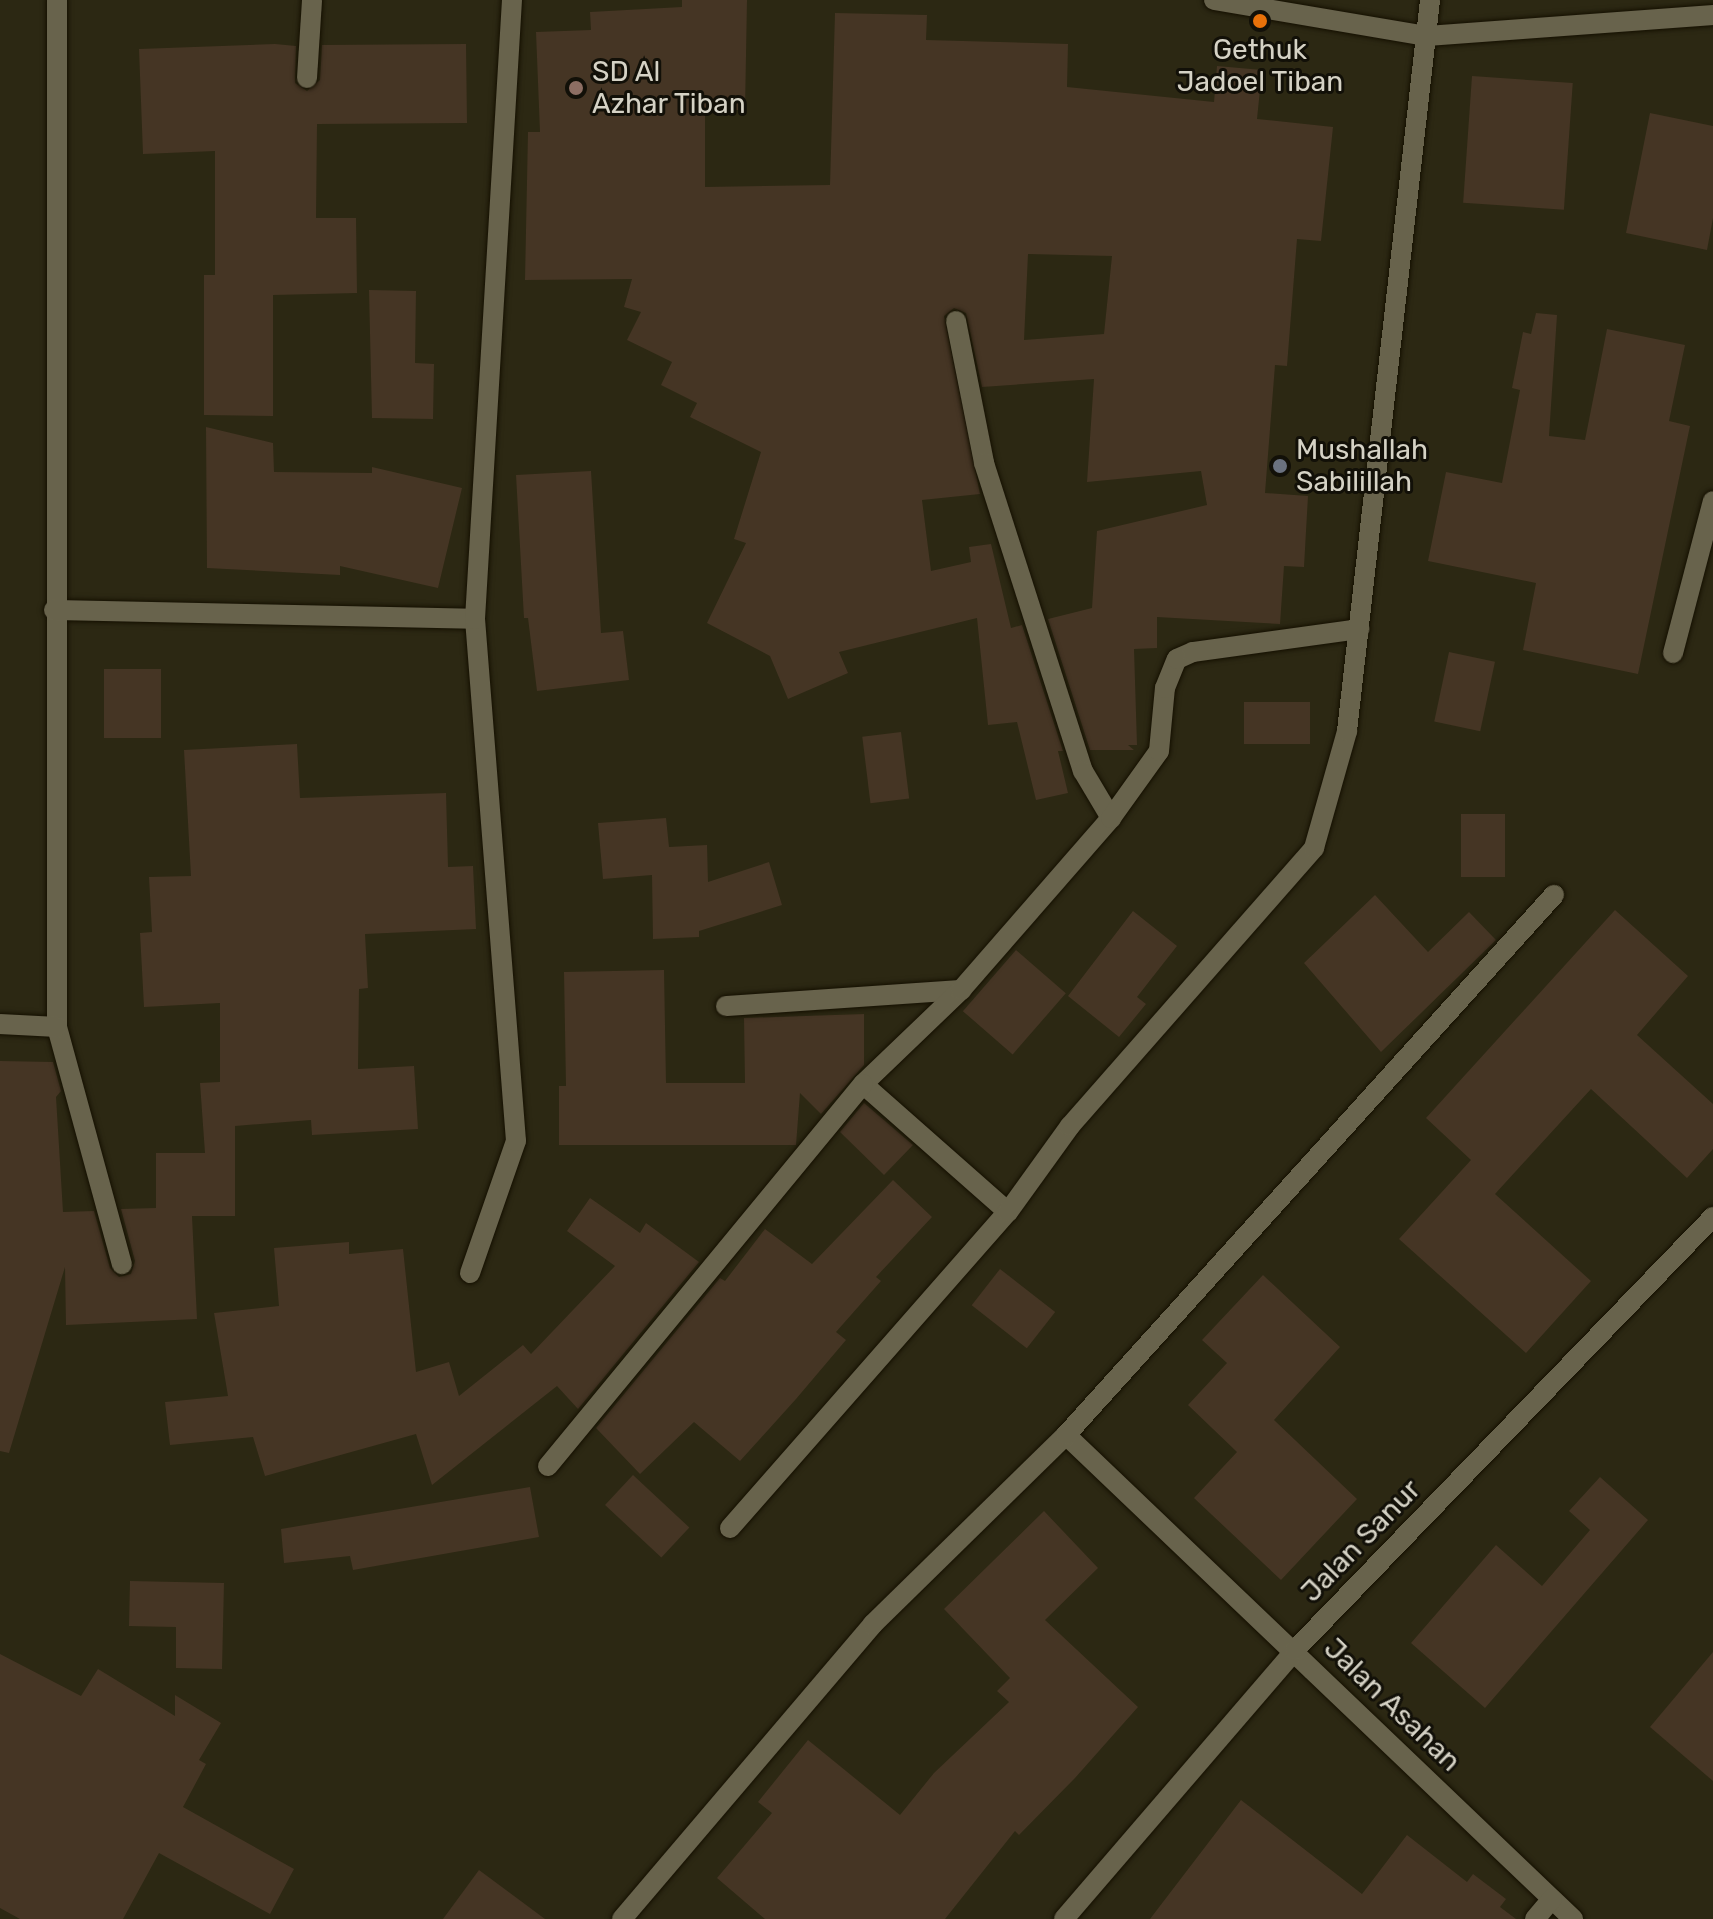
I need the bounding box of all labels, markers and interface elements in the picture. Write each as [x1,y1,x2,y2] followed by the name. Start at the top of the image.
[1251,12,1269,30] marker: Gethuk Jadoel Tiban
[1176,33,1344,99] place label: Gethuk Jadoel Tiban
[592,55,747,121] place label: SD Al Azhar Tiban
[567,79,585,97] marker: SD Al Azhar Tiban
[1296,433,1428,499] place label: Mushallah Sabilillah
[1271,457,1289,475] marker: Mushallah Sabilillah
[1295,1473,1427,1609] street label: Jalan Sanur
[1317,1631,1467,1779] street label: Jalan Asahan

